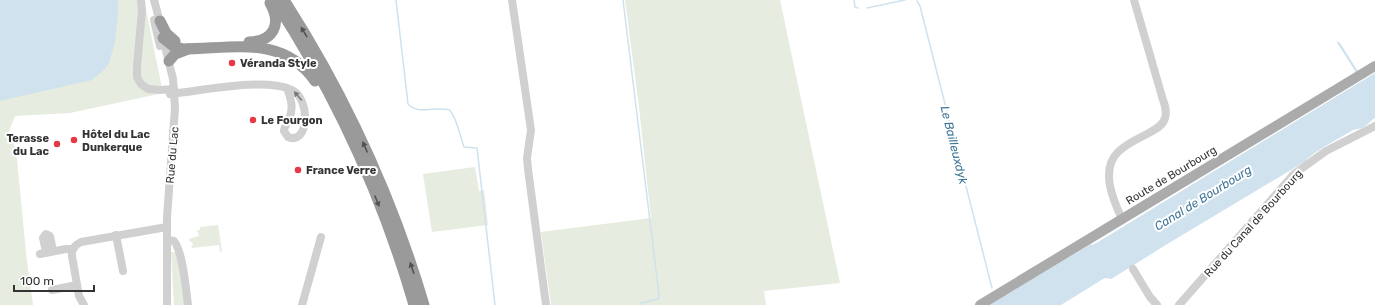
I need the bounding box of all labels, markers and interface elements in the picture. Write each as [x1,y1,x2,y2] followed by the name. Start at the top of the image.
[300,27,308,37] one-way arrow
[240,57,317,70] place label: Véranda Style
[227,58,237,68] marker: Véranda Style
[294,91,303,102] one-way arrow
[937,104,971,186] water label: Le Bailleuxdyk
[261,114,323,127] place label: Le Fourgon
[248,115,258,125] marker: Le Fourgon
[164,126,181,184] street label: Rue du Lac
[82,128,150,154] place label: Hôtel du Lac Dunkerque
[6,132,50,158] place label: Terasse du Lac
[69,135,79,145] marker: Hôtel du Lac Dunkerque
[52,139,62,149] marker: Terasse du Lac
[361,141,368,153] one-way arrow
[1124,143,1219,208] street label: Route de Bourbourg
[1152,162,1254,234] water label: Canal de Bourbourg
[306,164,377,177] place label: France Verre
[293,165,303,175] marker: France Verre
[1202,167,1305,280] street label: Rue du Canal de Bourbourg
[375,195,381,207] one-way arrow
[409,261,415,273] one-way arrow
[14,267,94,293] scale bar
[20,274,54,288] text: 100 m

